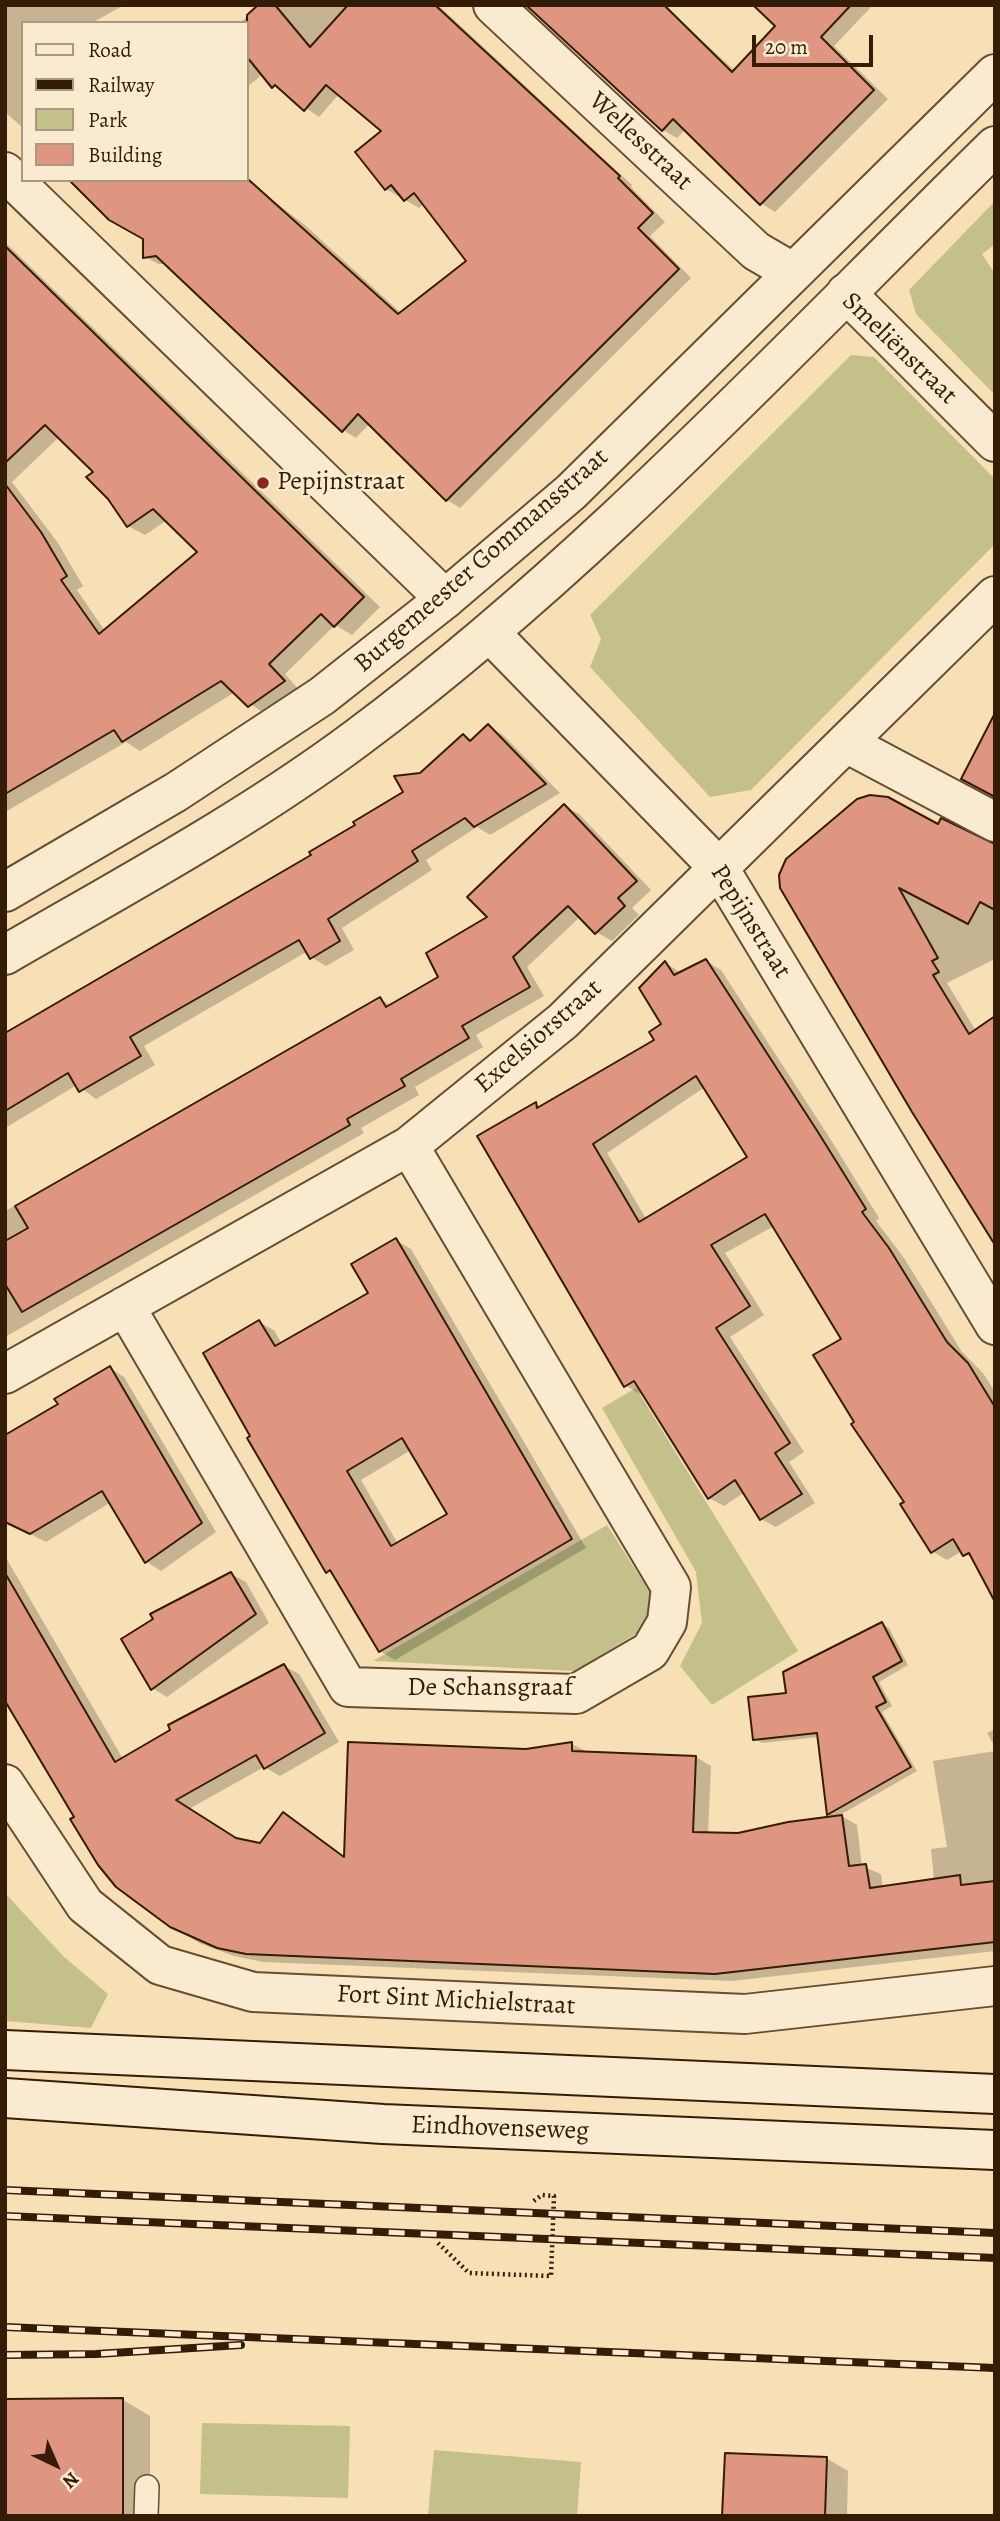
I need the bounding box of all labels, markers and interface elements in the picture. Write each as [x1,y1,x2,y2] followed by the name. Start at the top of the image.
[21,21,248,182] legend
[755,21,876,65] scale bar
[765,33,808,61] text: 20 m
[88,36,132,64] text: Road
[88,71,154,99] text: Railway
[582,86,698,198] street label: Wellesstraat
[88,106,127,134] text: Park
[88,141,162,169] text: Building
[835,286,963,412] street label: Smeliënstraat
[349,442,615,680] street label: Burgemeester Gommansstraat
[277,467,405,499] place label: Pepijnstraat
[255,475,271,491] marker: Pepijnstraat
[703,859,797,985] street label: Pepijnstraat
[469,973,609,1101] street label: Excelsiorstraat
[407,1673,573,1705] street label: De Schansgraaf
[336,1979,576,2023] street label: Fort Sint Michielstraat
[410,2110,590,2148] street label: Eindhovenseweg
[21,2430,91,2500] north arrow
[57,2466,85,2494] text: N

